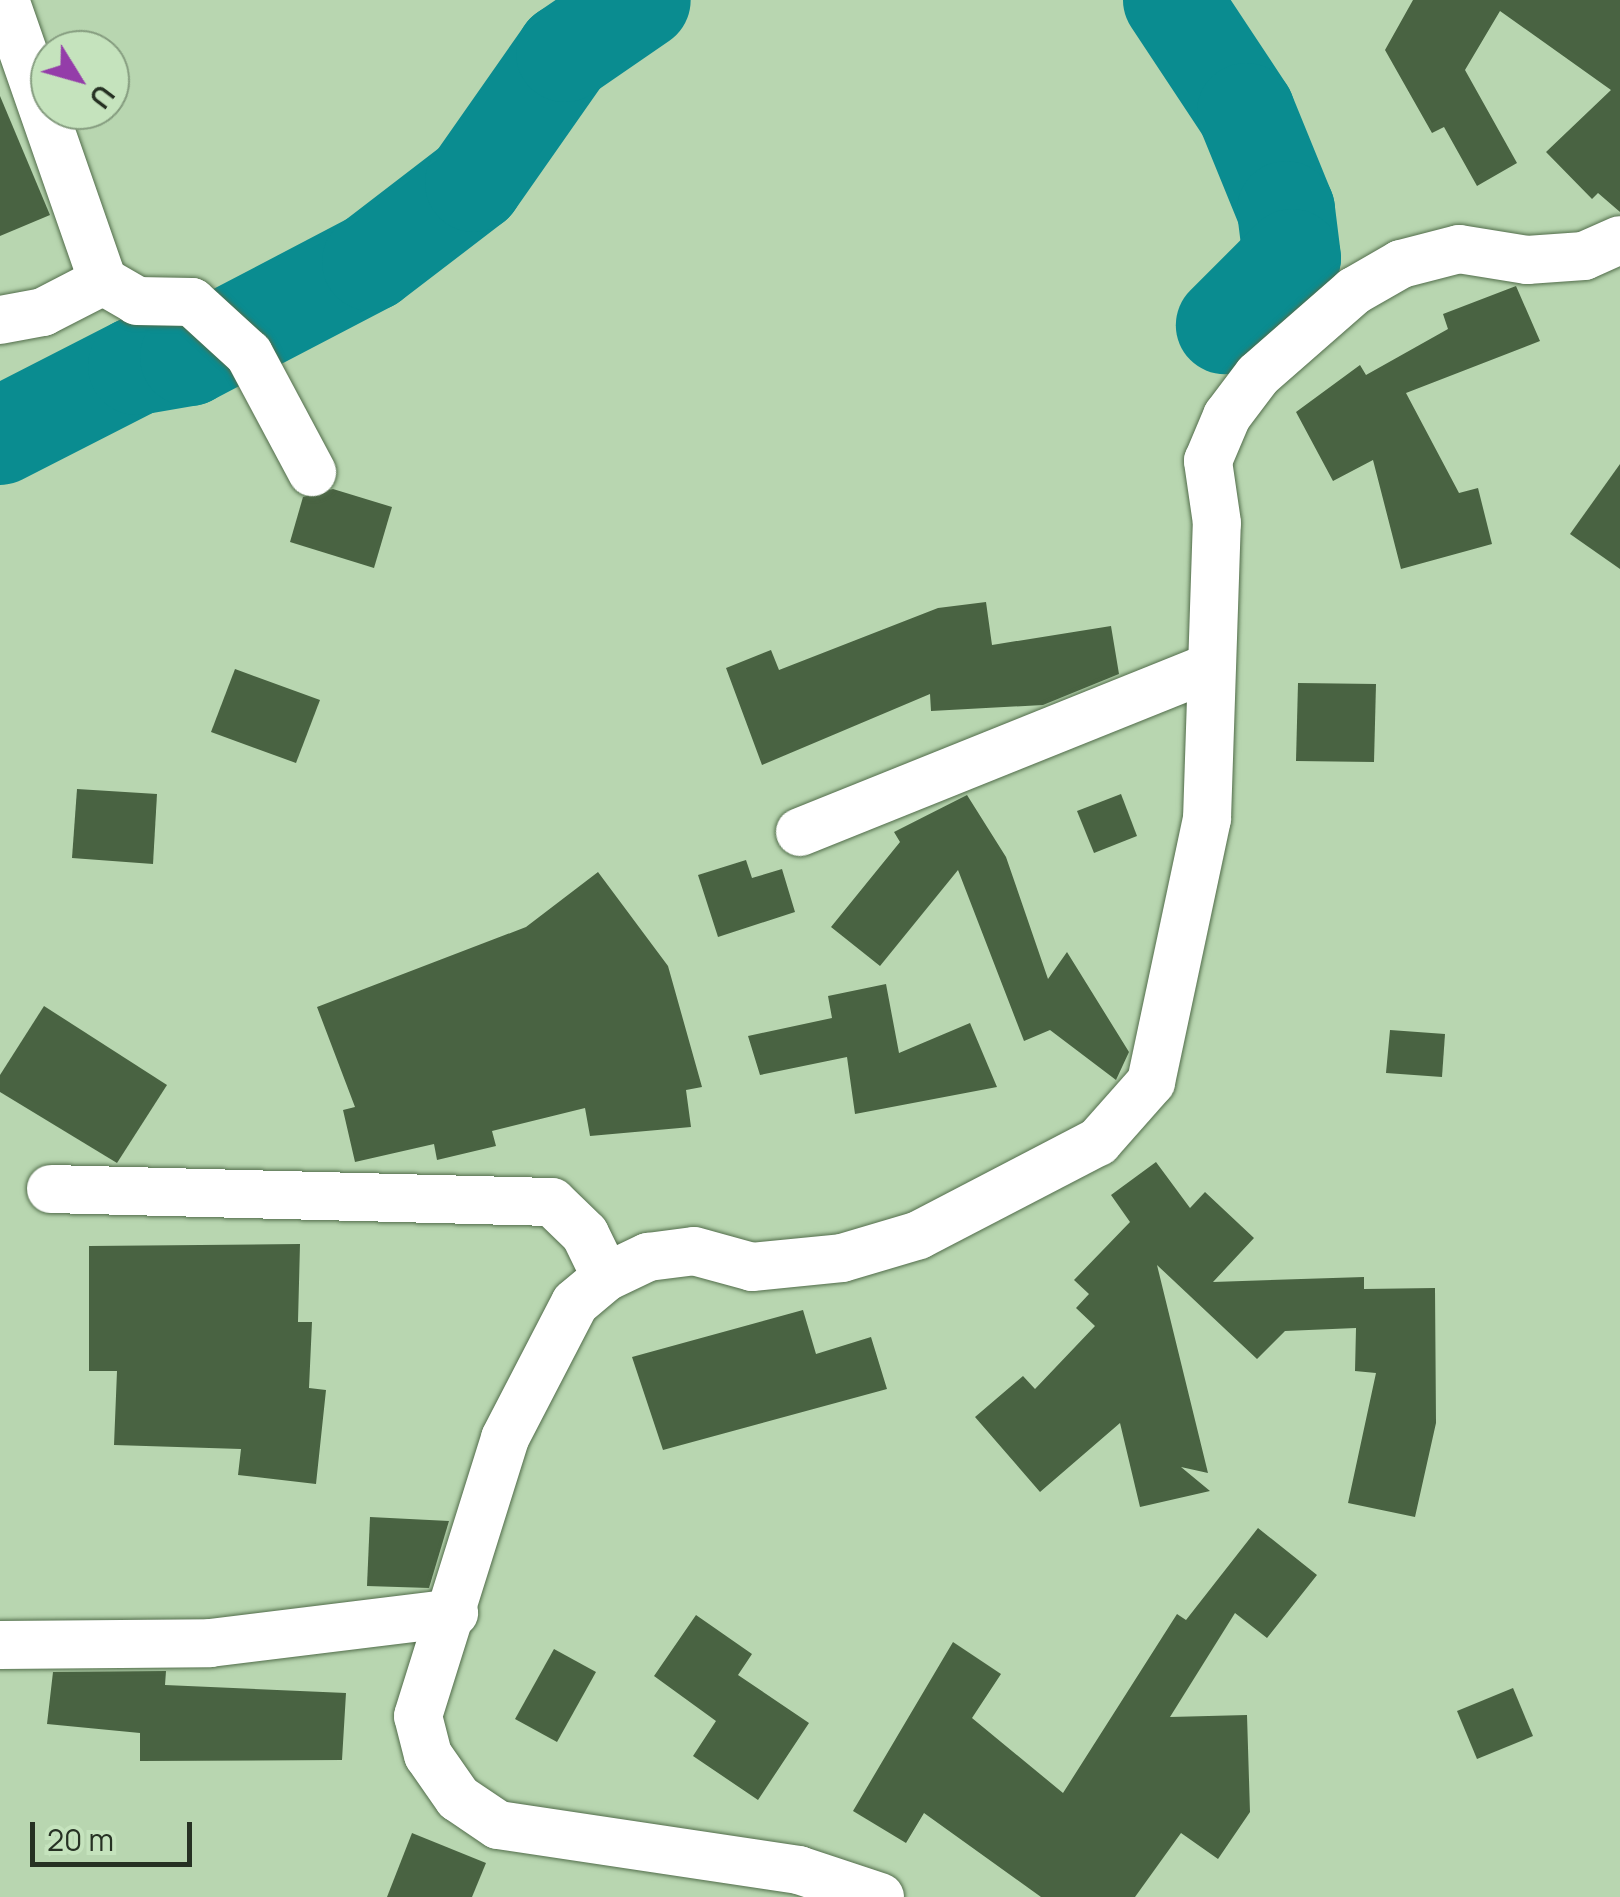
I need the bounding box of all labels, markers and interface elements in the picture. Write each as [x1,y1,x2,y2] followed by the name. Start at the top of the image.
[30,30,130,130] north arrow
[81,77,124,116] text: U
[35,1802,198,1864] scale bar
[47,1819,114,1860] text: 20 m

